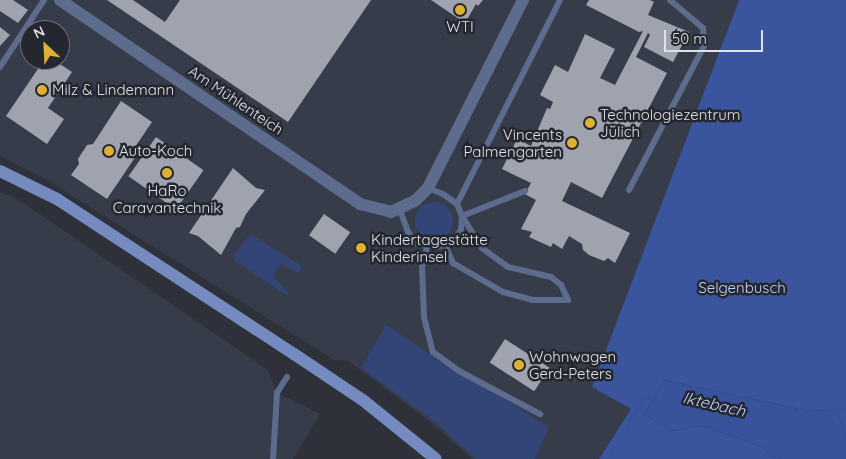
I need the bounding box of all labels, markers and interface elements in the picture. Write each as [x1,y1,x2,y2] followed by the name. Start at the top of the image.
[454,4,466,16] marker: WTI
[446,18,474,36] place label: WTI
[20,20,70,70] north arrow
[666,20,765,52] scale bar
[31,22,48,43] text: N
[672,29,707,48] text: 50 m
[185,62,287,138] street label: Am Mühlenteich
[52,81,174,99] place label: Milz & Lindemann
[36,84,48,96] marker: Milz & Lindemann
[600,105,740,140] place label: Technologiezentrum Jülich
[584,117,596,129] marker: Technologiezentrum Jülich
[463,125,562,160] place label: Vincents Palmengarten
[566,137,578,149] marker: Vincents Palmengarten
[119,142,192,160] place label: Auto-Koch
[103,145,115,157] marker: Auto-Koch
[161,167,173,179] marker: HaRo Caravantechnik
[113,181,221,216] place label: HaRo Caravantechnik
[371,230,488,265] place label: Kindertagestätte Kinderinsel
[355,242,367,254] marker: Kindertagestätte Kinderinsel
[698,279,786,297] park label: Selgenbusch
[529,347,616,382] place label: Wohnwagen Gerd-Peters
[513,359,525,371] marker: Wohnwagen Gerd-Peters
[681,387,747,421] water label: Iktebach

